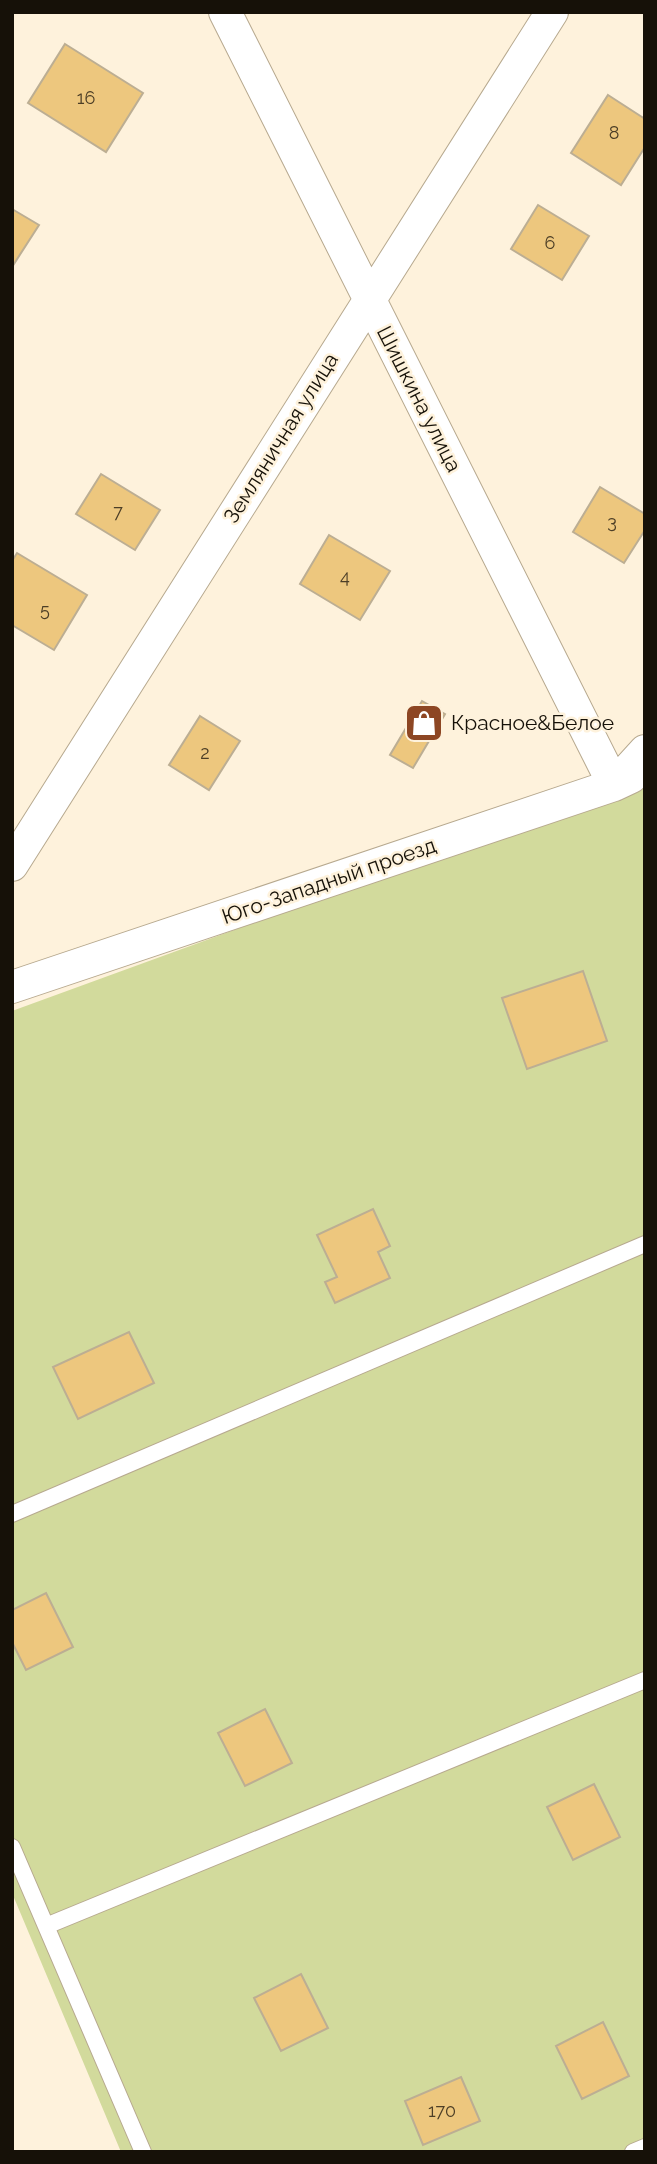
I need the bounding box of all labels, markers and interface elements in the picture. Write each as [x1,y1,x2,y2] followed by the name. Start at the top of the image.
[77,87,95,108] house number: 16
[609,122,619,143] house number: 8
[545,232,556,253] house number: 6
[372,322,467,476] street label: Шишкина улица
[218,348,343,527] street label: Земляничная улица
[113,501,123,522] house number: 7
[607,511,617,532] house number: 3
[340,566,350,587] house number: 4
[40,599,50,620] house number: 5
[403,702,445,744] shop icon: Красное&Белое
[451,710,614,735] place label: Красное&Белое
[200,742,210,763] house number: 2
[219,832,439,929] street label: Юго-Западный проезд
[428,2100,456,2121] house number: 170

